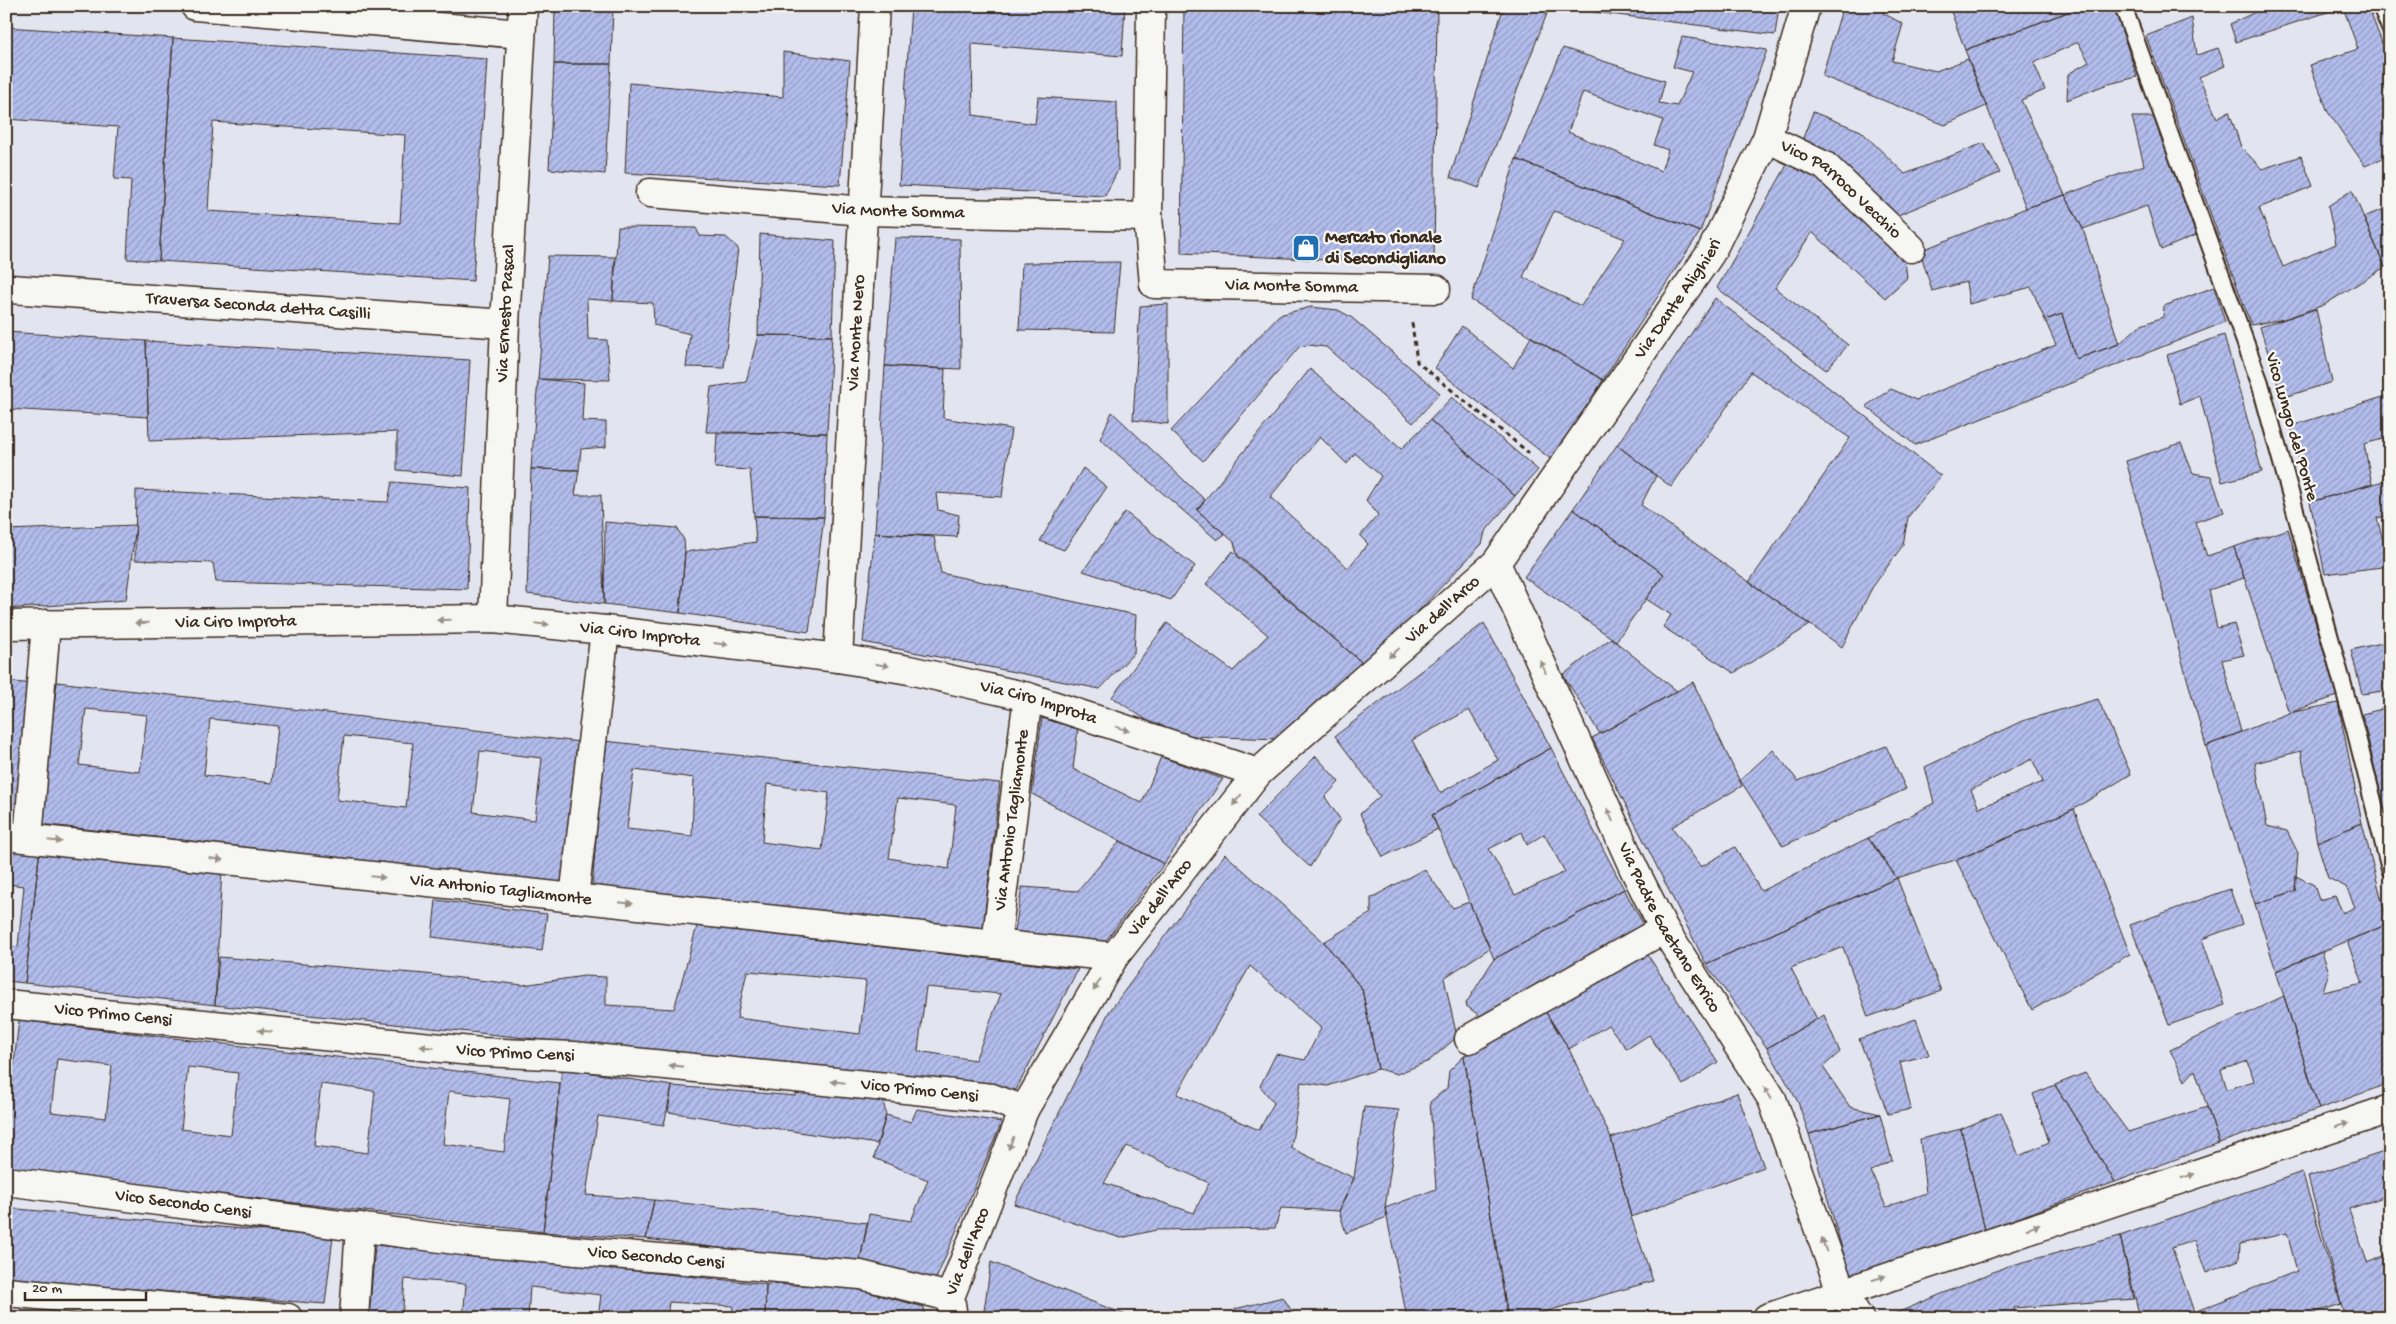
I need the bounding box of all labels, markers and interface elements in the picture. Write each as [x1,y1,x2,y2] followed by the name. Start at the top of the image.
[1776,135,1906,244] street label: Vico Parroco Vecchio
[830,198,966,224] street label: Via Monte Somma
[1325,228,1446,270] place label: Mercato rionale di Secondigliano
[1291,233,1321,263] shop icon: Mercato rionale di Secondigliano
[1629,235,1726,364] street label: Via Dante Alighieri
[492,244,520,384] street label: Via Ernesto Pascal
[843,274,870,392] street label: Via Monte Nero
[1224,275,1359,298] street label: Via Monte Somma
[144,288,372,325] street label: Traversa Seconda detta Casilli
[2259,349,2322,504] street label: Vico Lungo del Ponte
[1400,571,1485,649] street label: Via dell'Arco
[174,611,298,633] street label: Via Ciro Improta
[436,616,452,624] one-way arrow
[578,617,702,652] street label: Via Ciro Improta
[134,619,150,627] one-way arrow
[534,620,550,628] one-way arrow
[713,640,729,648] one-way arrow
[1387,648,1400,659] one-way arrow
[1539,660,1547,674] one-way arrow
[874,662,890,670] one-way arrow
[977,676,1101,730] street label: Via Ciro Improta
[1116,725,1131,733] one-way arrow
[990,727,1034,913] street label: Via Antonio Tagliamonte
[1232,793,1242,807] one-way arrow
[1606,808,1614,823] one-way arrow
[47,837,63,845] one-way arrow
[1613,838,1725,1017] street label: Via Padre Gaetano Errico
[209,855,225,863] one-way arrow
[1123,855,1197,942] street label: Via dell'Arco
[408,870,594,910] street label: Via Antonio Tagliamonte
[370,873,386,881] one-way arrow
[619,900,635,908] one-way arrow
[1093,979,1102,992] one-way arrow
[52,998,174,1031] street label: Vico Primo Censi
[257,1027,273,1035] one-way arrow
[454,1039,575,1067] street label: Vico Primo Censi
[419,1043,435,1051] one-way arrow
[668,1062,684,1070] one-way arrow
[859,1074,980,1107] street label: Vico Primo Censi
[829,1078,845,1086] one-way arrow
[1763,1087,1772,1100] one-way arrow
[2334,1120,2349,1128] one-way arrow
[1006,1136,1014,1150] one-way arrow
[2180,1172,2195,1179] one-way arrow
[113,1185,253,1224] street label: Vico Secondo Censi
[941,1205,995,1300] street label: Via dell'Arco
[2026,1223,2041,1230] one-way arrow
[1820,1238,1827,1253] one-way arrow
[586,1241,726,1274] street label: Vico Secondo Censi
[25,1269,146,1301] scale bar
[1872,1274,1887,1282] one-way arrow
[32,1280,62,1298] text: 20 m

